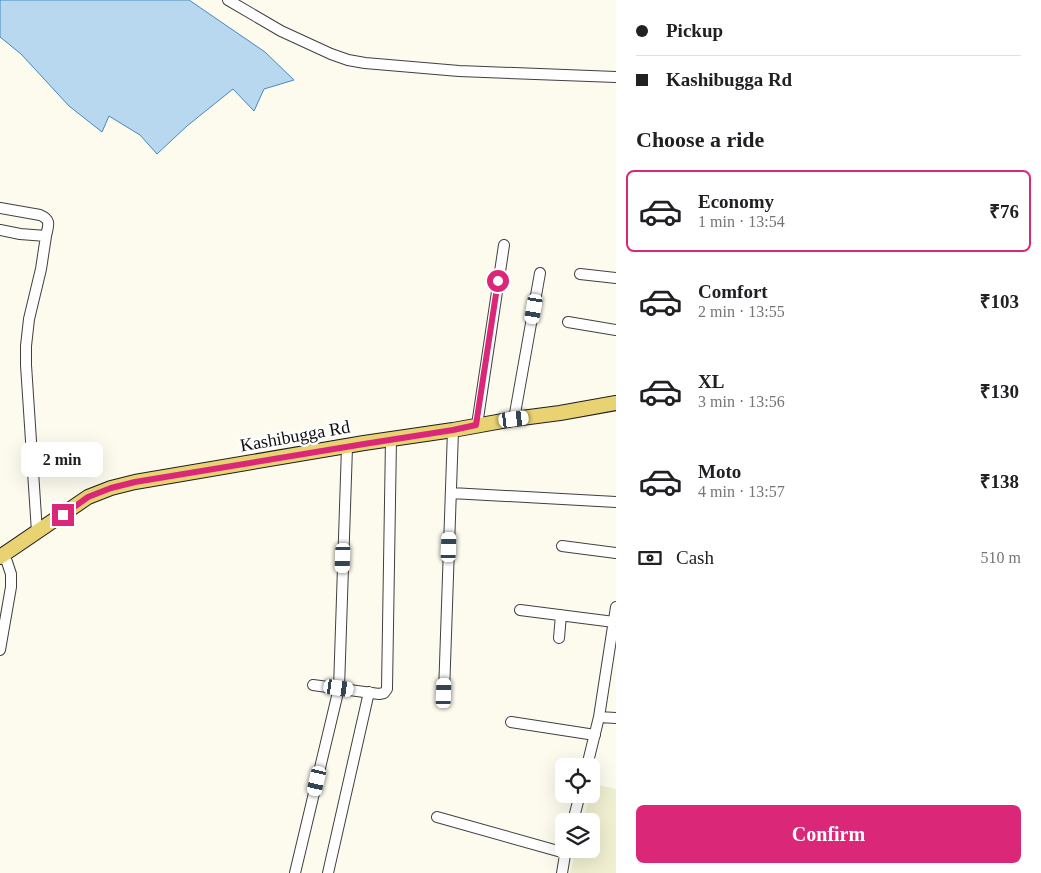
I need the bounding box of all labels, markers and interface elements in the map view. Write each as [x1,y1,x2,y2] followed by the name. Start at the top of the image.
[666,20,723,41] text: Pickup
[666,69,792,90] text: Kashibugga Rd
[636,127,764,152] text: Choose a ride
[638,189,683,234] icon: car
[698,191,774,212] text: Economy
[989,201,1019,222] text: ₹76
[698,213,785,230] text: 1 min · 13:54
[487,270,509,292] route start
[638,279,683,324] icon: car
[698,281,768,302] text: Comfort
[980,291,1019,312] text: ₹103
[524,293,543,325] car
[698,303,785,320] text: 2 min · 13:55
[638,369,683,414] icon: car
[698,371,724,392] text: XL
[980,381,1019,402] text: ₹130
[698,393,785,410] text: 3 min · 13:56
[498,410,529,428] car
[238,416,352,456] street label: Kashibugga Rd
[22,442,104,478] callout: 2 min
[43,451,81,468] text: 2 min
[638,459,683,504] icon: car
[698,461,741,482] text: Moto
[980,471,1019,492] text: ₹138
[698,483,785,500] text: 4 min · 13:57
[52,504,74,526] route end
[440,532,457,562] car
[334,543,351,573] car
[636,544,664,572] icon: cash
[676,547,714,568] text: Cash
[981,549,1021,566] text: 510 m
[323,678,354,698] car
[435,678,452,708] car
[555,758,600,858] map controls
[555,758,600,803] button: locate
[306,765,327,797] car
[636,805,1021,863] button: Confirm
[555,813,600,858] button: layers

